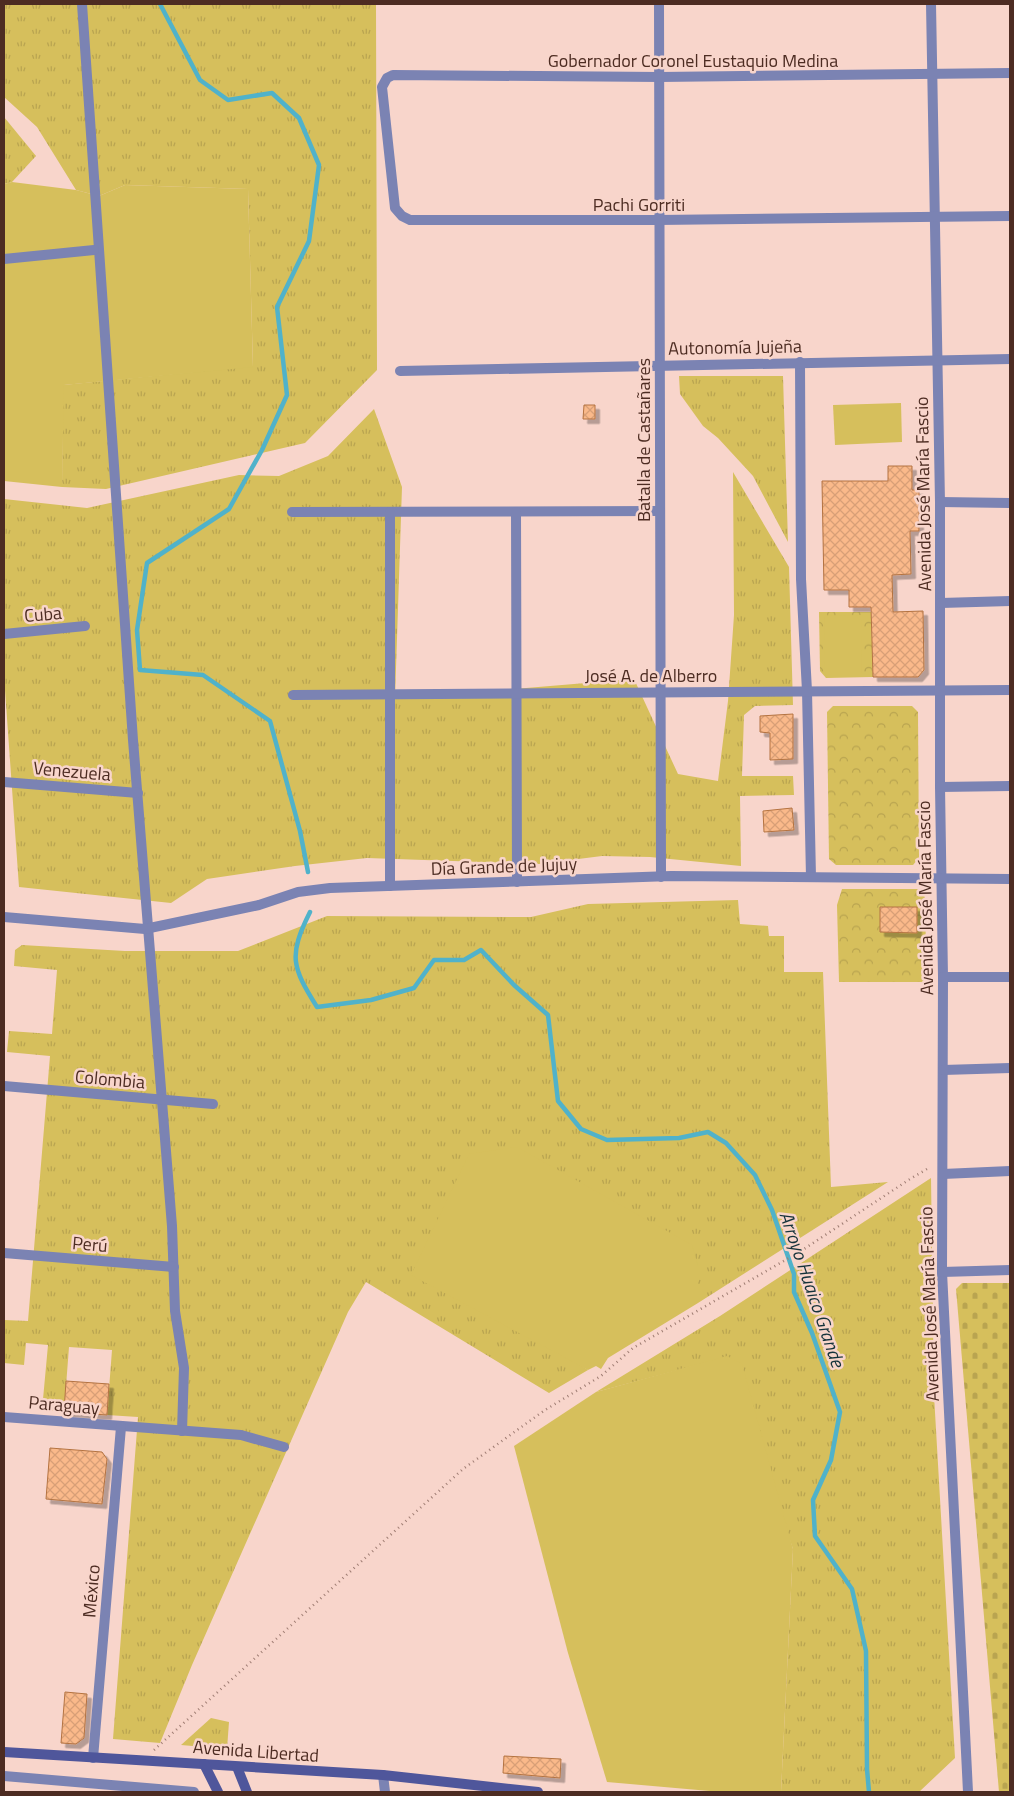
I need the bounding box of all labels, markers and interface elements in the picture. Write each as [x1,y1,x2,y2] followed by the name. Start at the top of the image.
[548,47,838,74] street label: Gobernador Coronel Eustaquio Medina
[593,191,685,218] street label: Pachi Gorriti
[668,332,802,362] street label: Autonomía Jujeña
[630,358,657,522] street label: Batalla de Castañares
[908,396,938,592] street label: Avenida José María Fascio
[23,599,63,629] street label: Cuba
[585,662,717,689] street label: José A. de Alberro
[32,754,112,788] street label: Venezuela
[910,800,940,996] street label: Avenida José María Fascio
[430,850,578,882] street label: Día Grande de Jujuy
[74,1062,146,1096] street label: Colombia
[912,1206,946,1402] street label: Avenida José María Fascio
[773,1207,854,1372] water label: Arroyo Huaico Grande
[71,1229,109,1259] street label: Perú
[27,1388,101,1422] street label: Paraguay
[75,1563,107,1619] street label: México
[192,1733,320,1769] street label: Avenida Libertad

